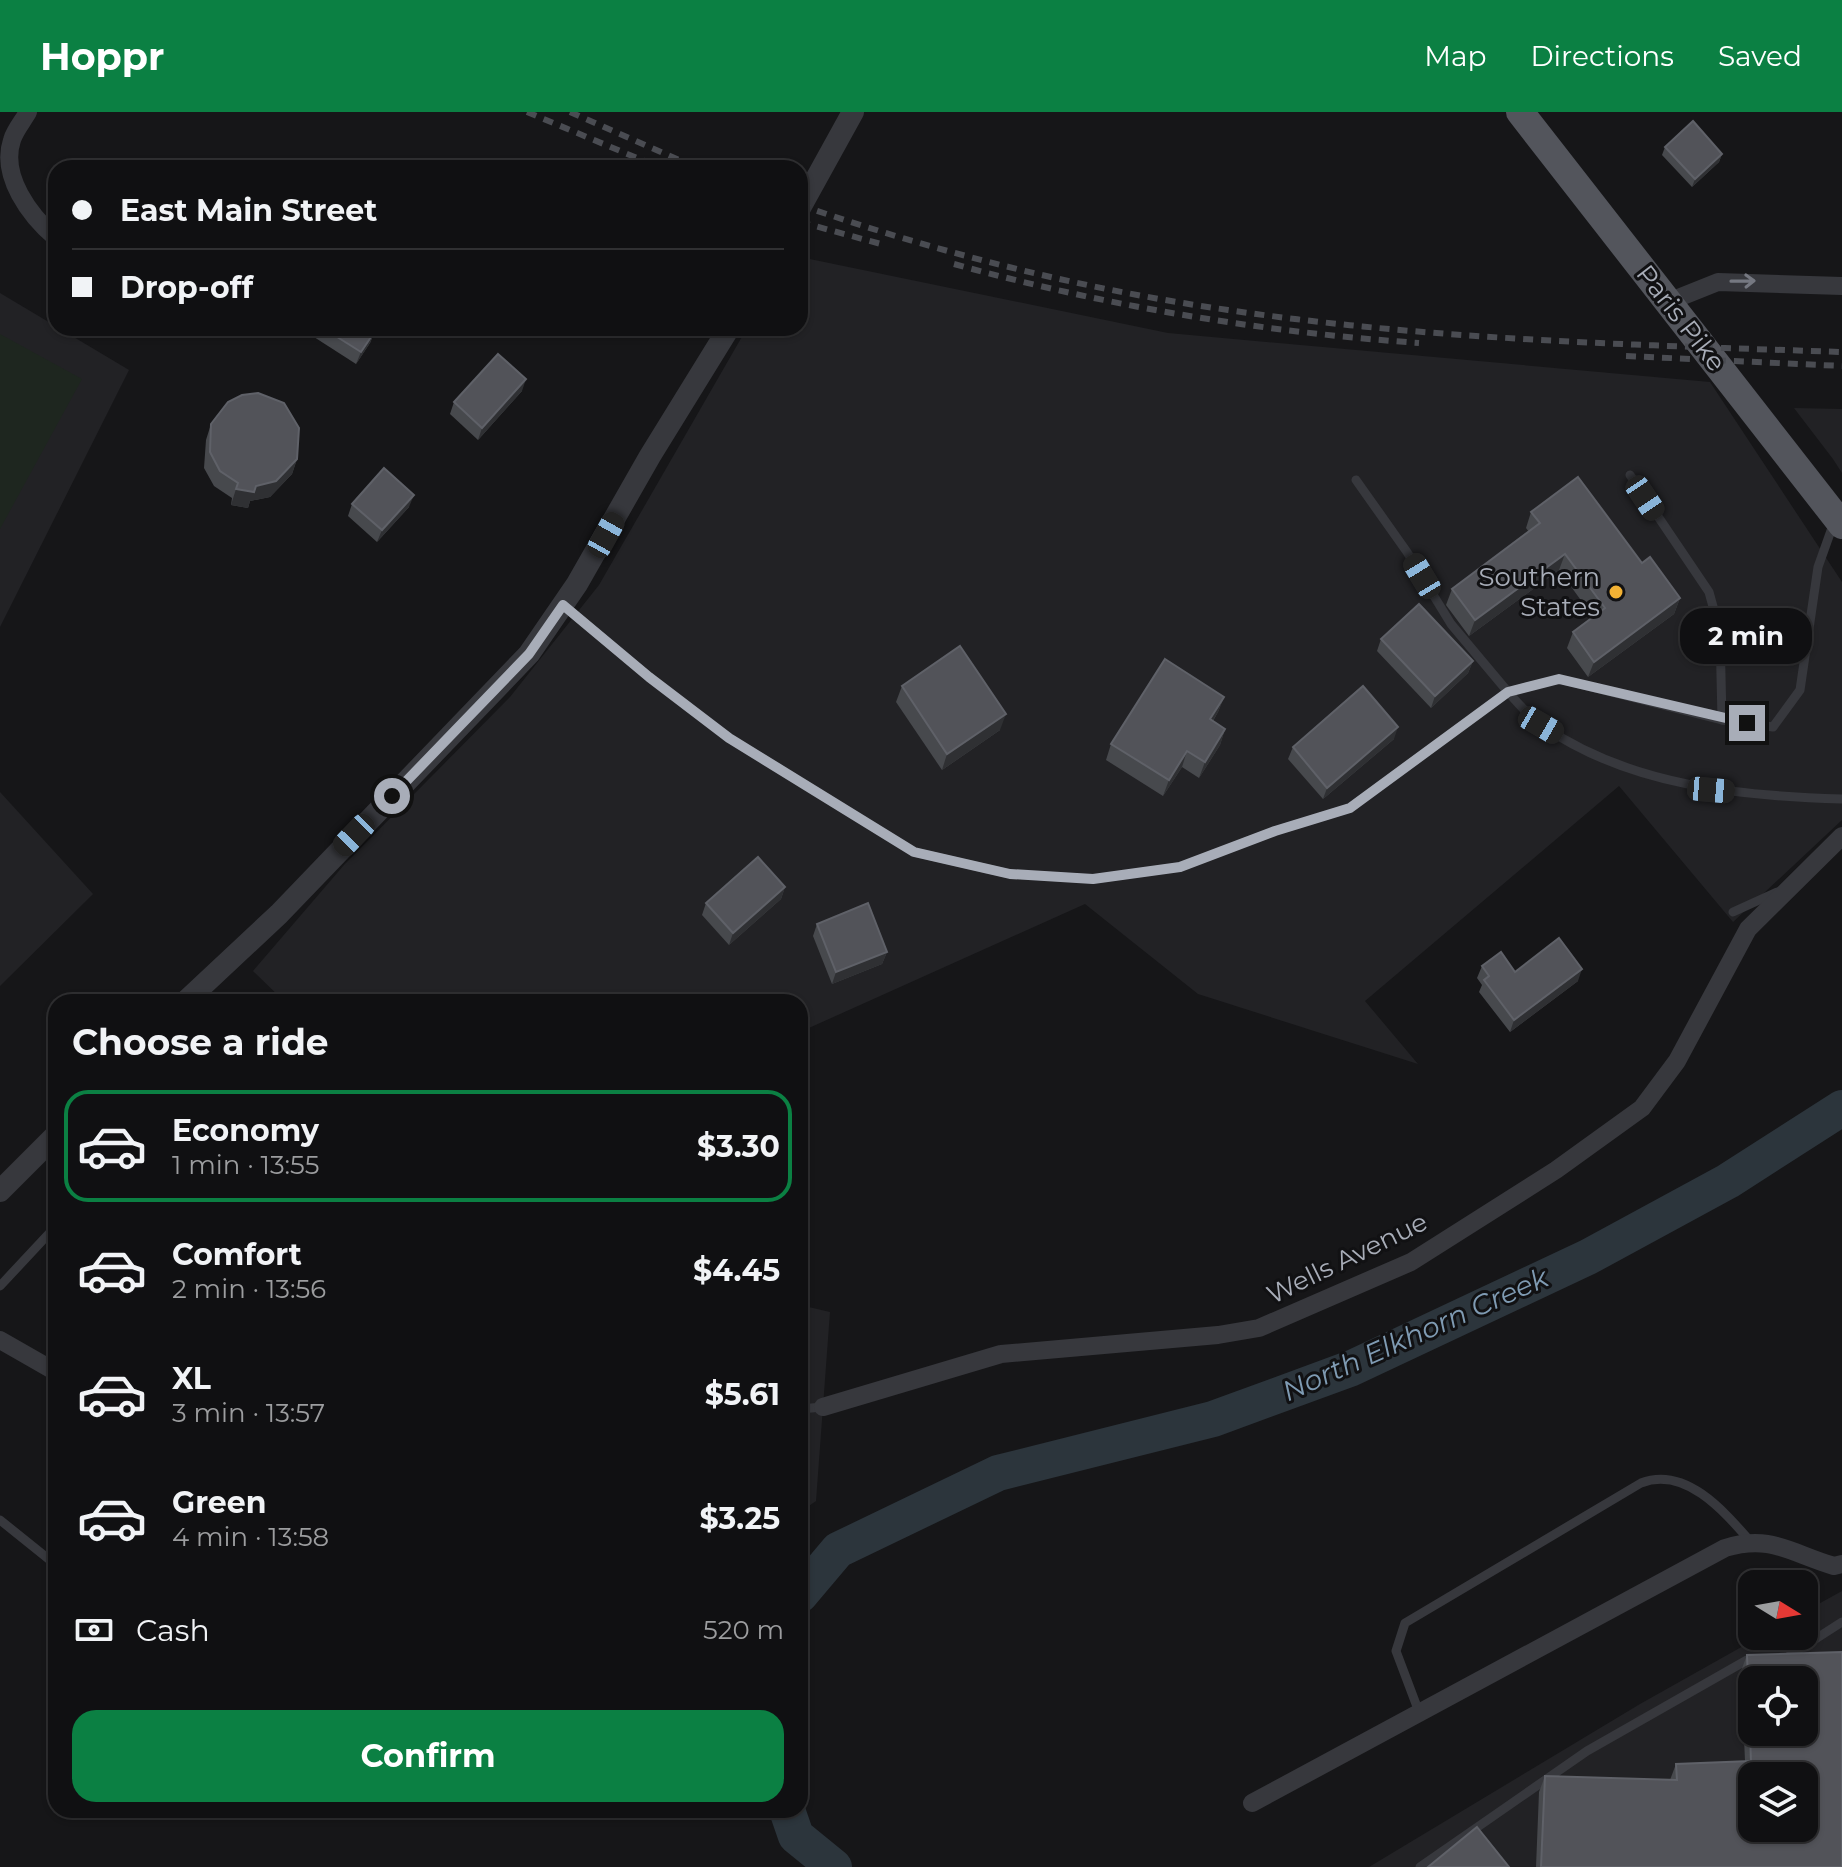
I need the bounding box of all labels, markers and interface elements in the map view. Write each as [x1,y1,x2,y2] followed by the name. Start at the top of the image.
[40,33,164,80] text: Hoppr
[1424,39,1486,73] text: Map
[1530,39,1674,73] text: Directions
[1718,39,1802,73] text: Saved
[120,192,377,229] text: East Main Street
[1629,258,1733,378] street label: Paris Pike
[120,269,253,306] text: Drop-off
[1729,273,1755,289] one-way arrow
[1622,471,1668,525] car
[584,508,628,562] car
[1399,549,1445,603] car
[1479,561,1600,623] place label: Southern States
[1607,583,1625,601] marker: Southern States
[1681,607,1813,663] callout: 2 min
[1708,620,1784,652] text: 2 min
[1514,703,1568,747] car
[1729,705,1765,741] route end
[1686,776,1736,804] car
[374,778,410,814] route start
[329,809,379,861] car
[72,1020,329,1064] text: Choose a ride
[76,1110,148,1182] icon: car
[172,1112,319,1149] text: Economy
[697,1128,780,1165] text: $3.30
[172,1149,319,1181] text: 1 min · 13:55
[1261,1205,1433,1311] street label: Wells Avenue
[76,1234,148,1306] icon: car
[172,1236,302,1273] text: Comfort
[693,1252,780,1289] text: $4.45
[1277,1259,1555,1408] water label: North Elkhorn Creek
[172,1273,326,1305] text: 2 min · 13:56
[76,1358,148,1430] icon: car
[172,1360,211,1397] text: XL
[705,1376,780,1413] text: $5.61
[172,1397,325,1429] text: 3 min · 13:57
[76,1482,148,1554] icon: car
[172,1484,266,1521] text: Green
[699,1500,780,1537] text: $3.25
[172,1521,329,1553] text: 4 min · 13:58
[1738,1570,1818,1650] north arrow
[1738,1570,1818,1842] map controls
[72,1608,116,1652] icon: cash
[136,1612,210,1649] text: Cash
[703,1614,784,1646] text: 520 m
[1738,1666,1818,1746] button: locate
[72,1710,784,1802] button: Confirm
[1738,1762,1818,1842] button: layers

